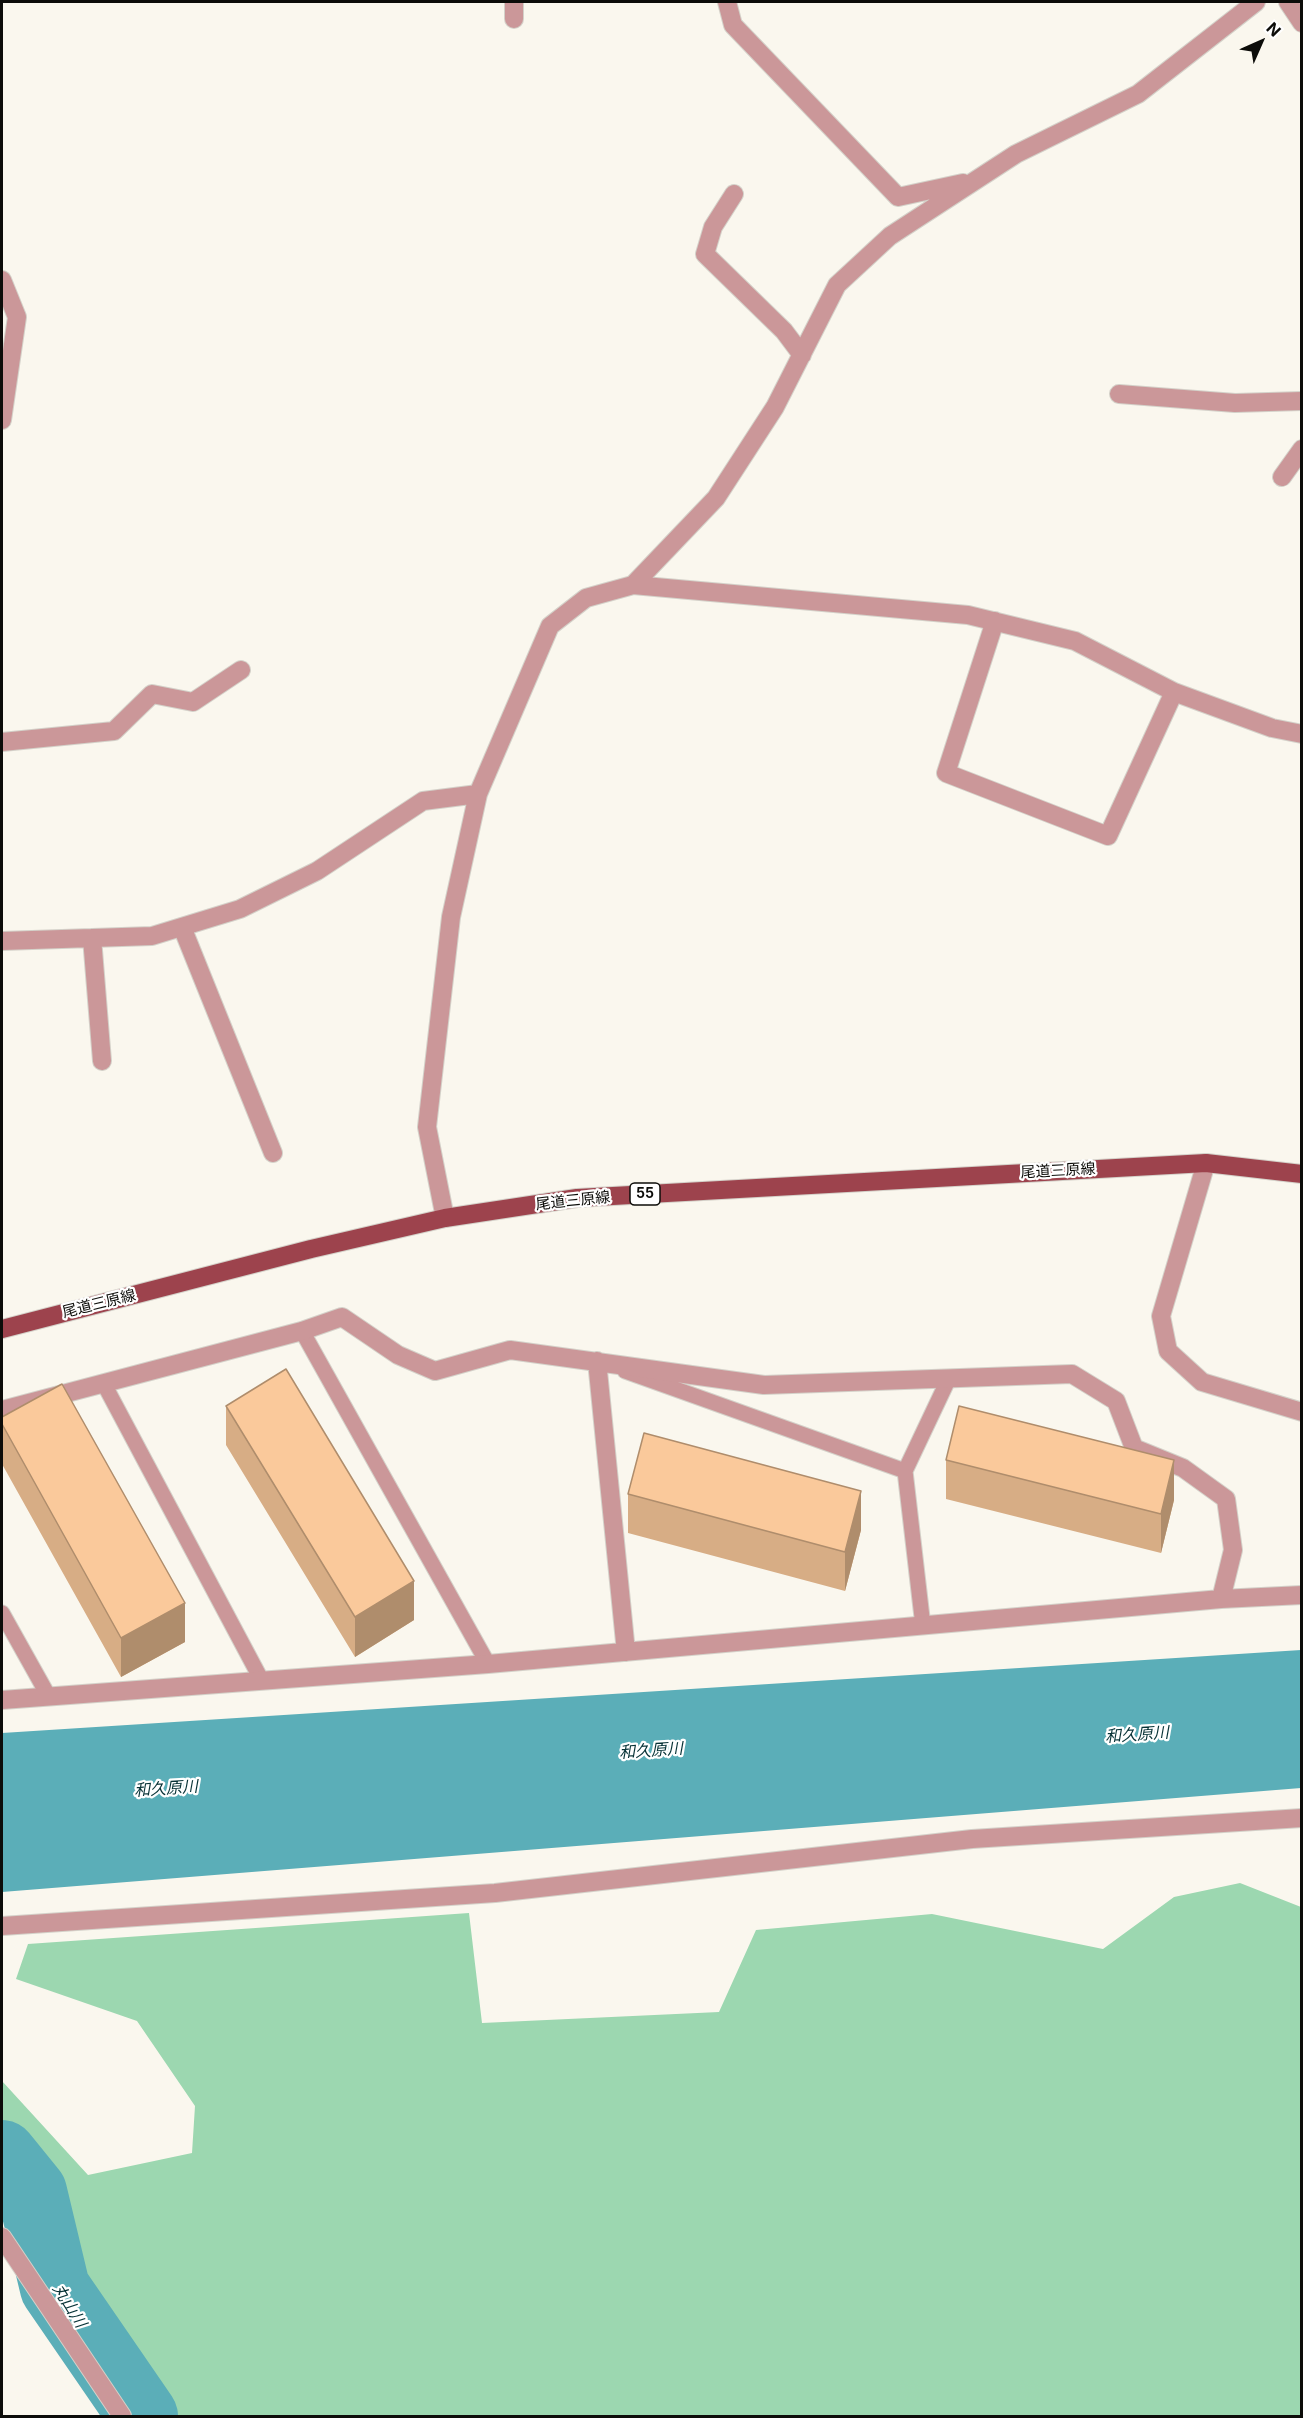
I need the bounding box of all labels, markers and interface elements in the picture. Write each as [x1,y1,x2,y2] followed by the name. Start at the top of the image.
[1231,12,1291,72] north arrow
[1262,18,1285,41] text: N
[1020,1160,1096,1182] street label: 尾道三原線
[630,1183,660,1205] road number: 55
[535,1188,611,1214] street label: 尾道三原線
[60,1286,138,1322] street label: 尾道三原線
[1104,1723,1170,1747] water label: 和久原川
[618,1739,684,1763] water label: 和久原川
[133,1777,199,1801] water label: 和久原川
[48,2281,90,2331] water label: 丸山川

